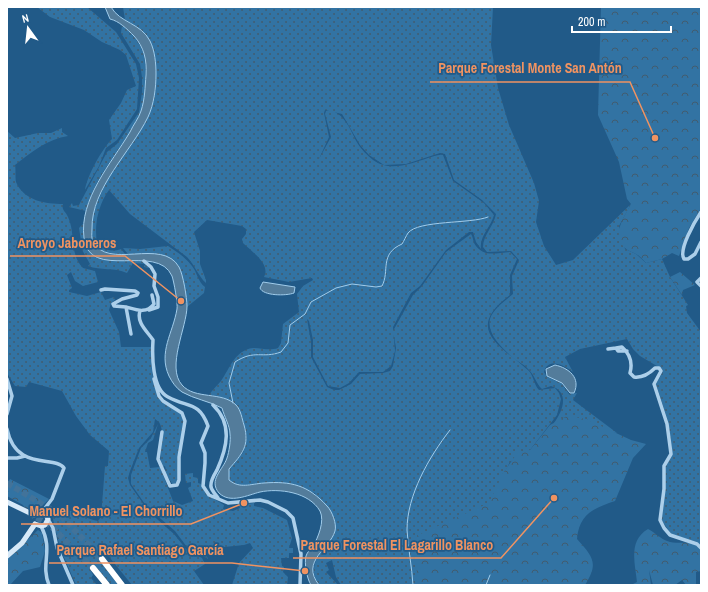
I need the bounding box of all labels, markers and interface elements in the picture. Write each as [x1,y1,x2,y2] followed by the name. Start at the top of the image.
[8,8,48,48] north arrow
[572,8,671,34] scale bar
[20,11,30,26] text: N
[578,14,605,30] text: 200 m
[430,56,630,82] callout: Parque Forestal Monte San Antón
[438,59,622,77] text: Parque Forestal Monte San Antón
[10,230,125,256] callout: Arroyo Jaboneros
[18,234,116,252] text: Arroyo Jaboneros
[21,498,191,524] callout: Manuel Solano - El Chorrillo
[29,502,183,520] text: Manuel Solano - El Chorrillo
[293,532,501,558] callout: Parque Forestal El Lagarillo Blanco
[301,536,493,554] text: Parque Forestal El Lagarillo Blanco
[49,537,232,563] callout: Parque Rafael Santiago García
[56,541,224,559] text: Parque Rafael Santiago García

